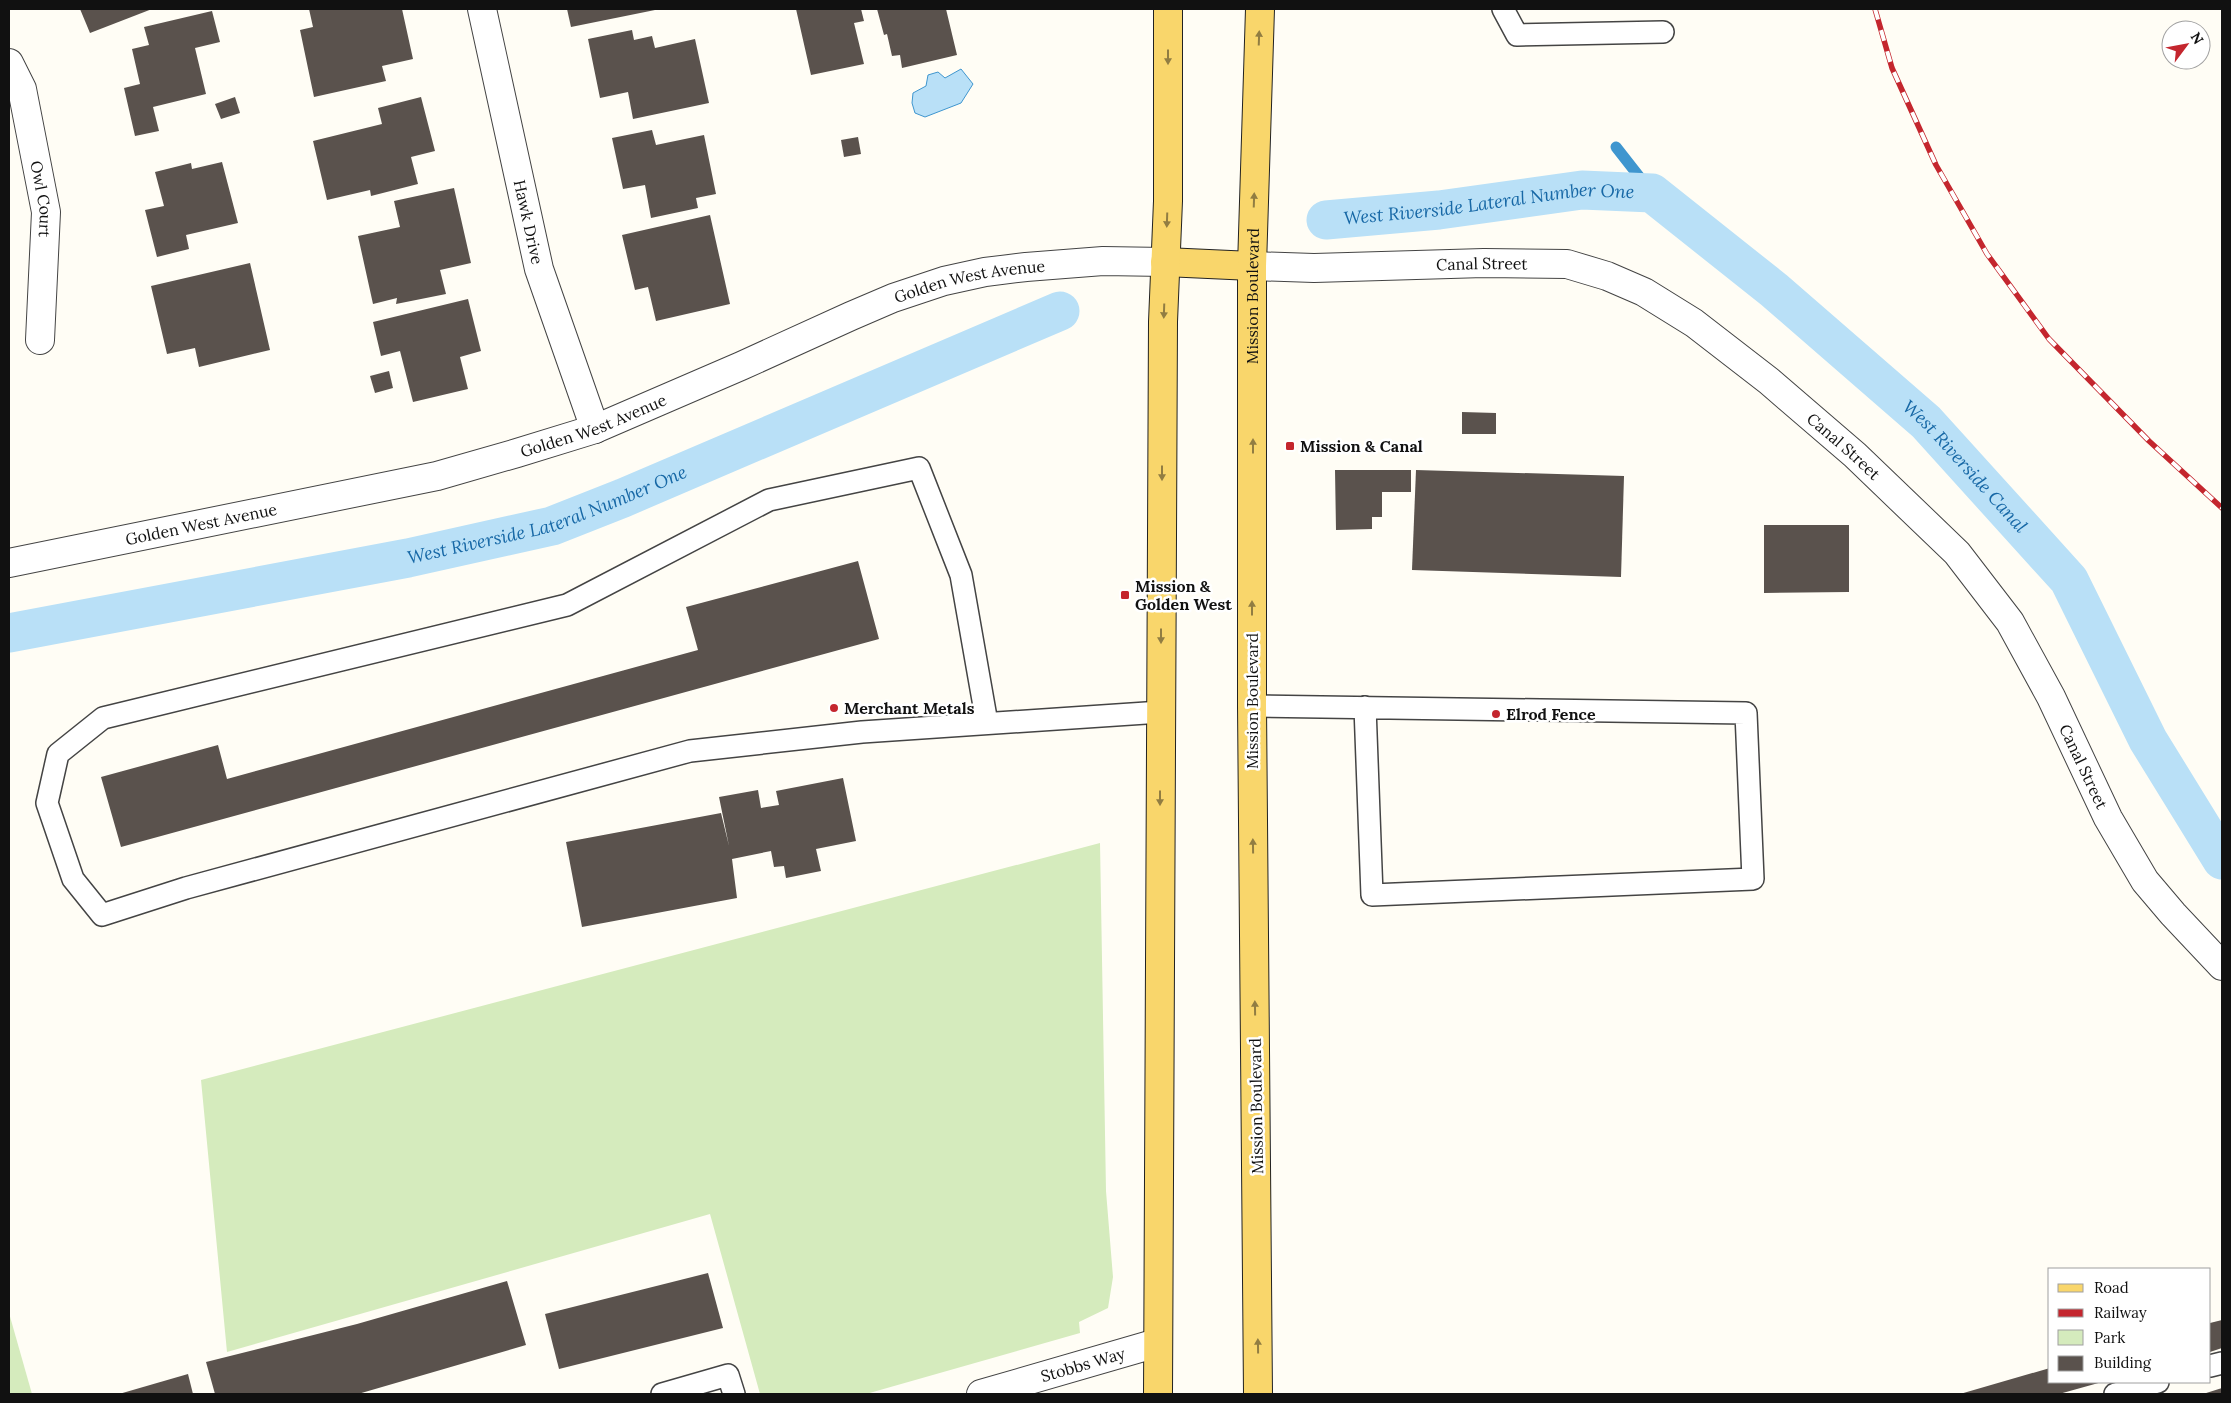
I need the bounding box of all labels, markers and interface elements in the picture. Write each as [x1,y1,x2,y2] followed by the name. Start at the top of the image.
[2161,20,2211,70] north arrow
[1255,29,1263,45] one-way arrow
[2187,29,2208,48] text: N
[1164,50,1172,66] one-way arrow
[26,159,56,239] street label: Owl Court
[510,178,548,266] street label: Hawk Drive
[1343,178,1635,229] water label: West Riverside Lateral Number One
[1250,192,1258,208] one-way arrow
[1162,212,1170,228] one-way arrow
[1242,227,1263,364] street label: Mission Boulevard
[1436,253,1529,274] street label: Canal Street
[891,256,1046,307] street label: Golden West Avenue
[1159,303,1167,319] one-way arrow
[518,389,670,461] street label: Golden West Avenue
[1898,395,2032,537] water label: West Riverside Canal
[1803,408,1885,485] street label: Canal Street
[1300,436,1423,456] place label: Mission & Canal
[1249,437,1257,453] one-way arrow
[1284,440,1296,452] marker: Mission & Canal
[405,460,690,569] water label: West Riverside Lateral Number One
[1158,466,1166,482] one-way arrow
[123,499,279,549] street label: Golden West Avenue
[1135,576,1232,614] place label: Mission & Golden West
[1119,589,1131,601] marker: Mission & Golden West
[1248,600,1256,616] one-way arrow
[1157,628,1165,644] one-way arrow
[1242,633,1262,769] street label: Mission Boulevard
[844,698,975,718] place label: Merchant Metals
[828,702,840,714] marker: Merchant Metals
[1506,704,1596,724] place label: Elrod Fence
[1490,708,1502,720] marker: Elrod Fence
[2055,721,2113,813] street label: Canal Street
[1156,791,1164,807] one-way arrow
[1249,837,1257,853] one-way arrow
[1251,1000,1259,1016] one-way arrow
[1245,1037,1267,1174] street label: Mission Boulevard
[2048,1268,2211,1383] legend
[2094,1278,2129,1297] text: Road
[2094,1303,2147,1322] text: Railway
[2094,1328,2125,1347] text: Park
[1254,1337,1262,1353] one-way arrow
[1038,1343,1128,1386] street label: Stobbs Way
[2094,1353,2152,1372] text: Building

